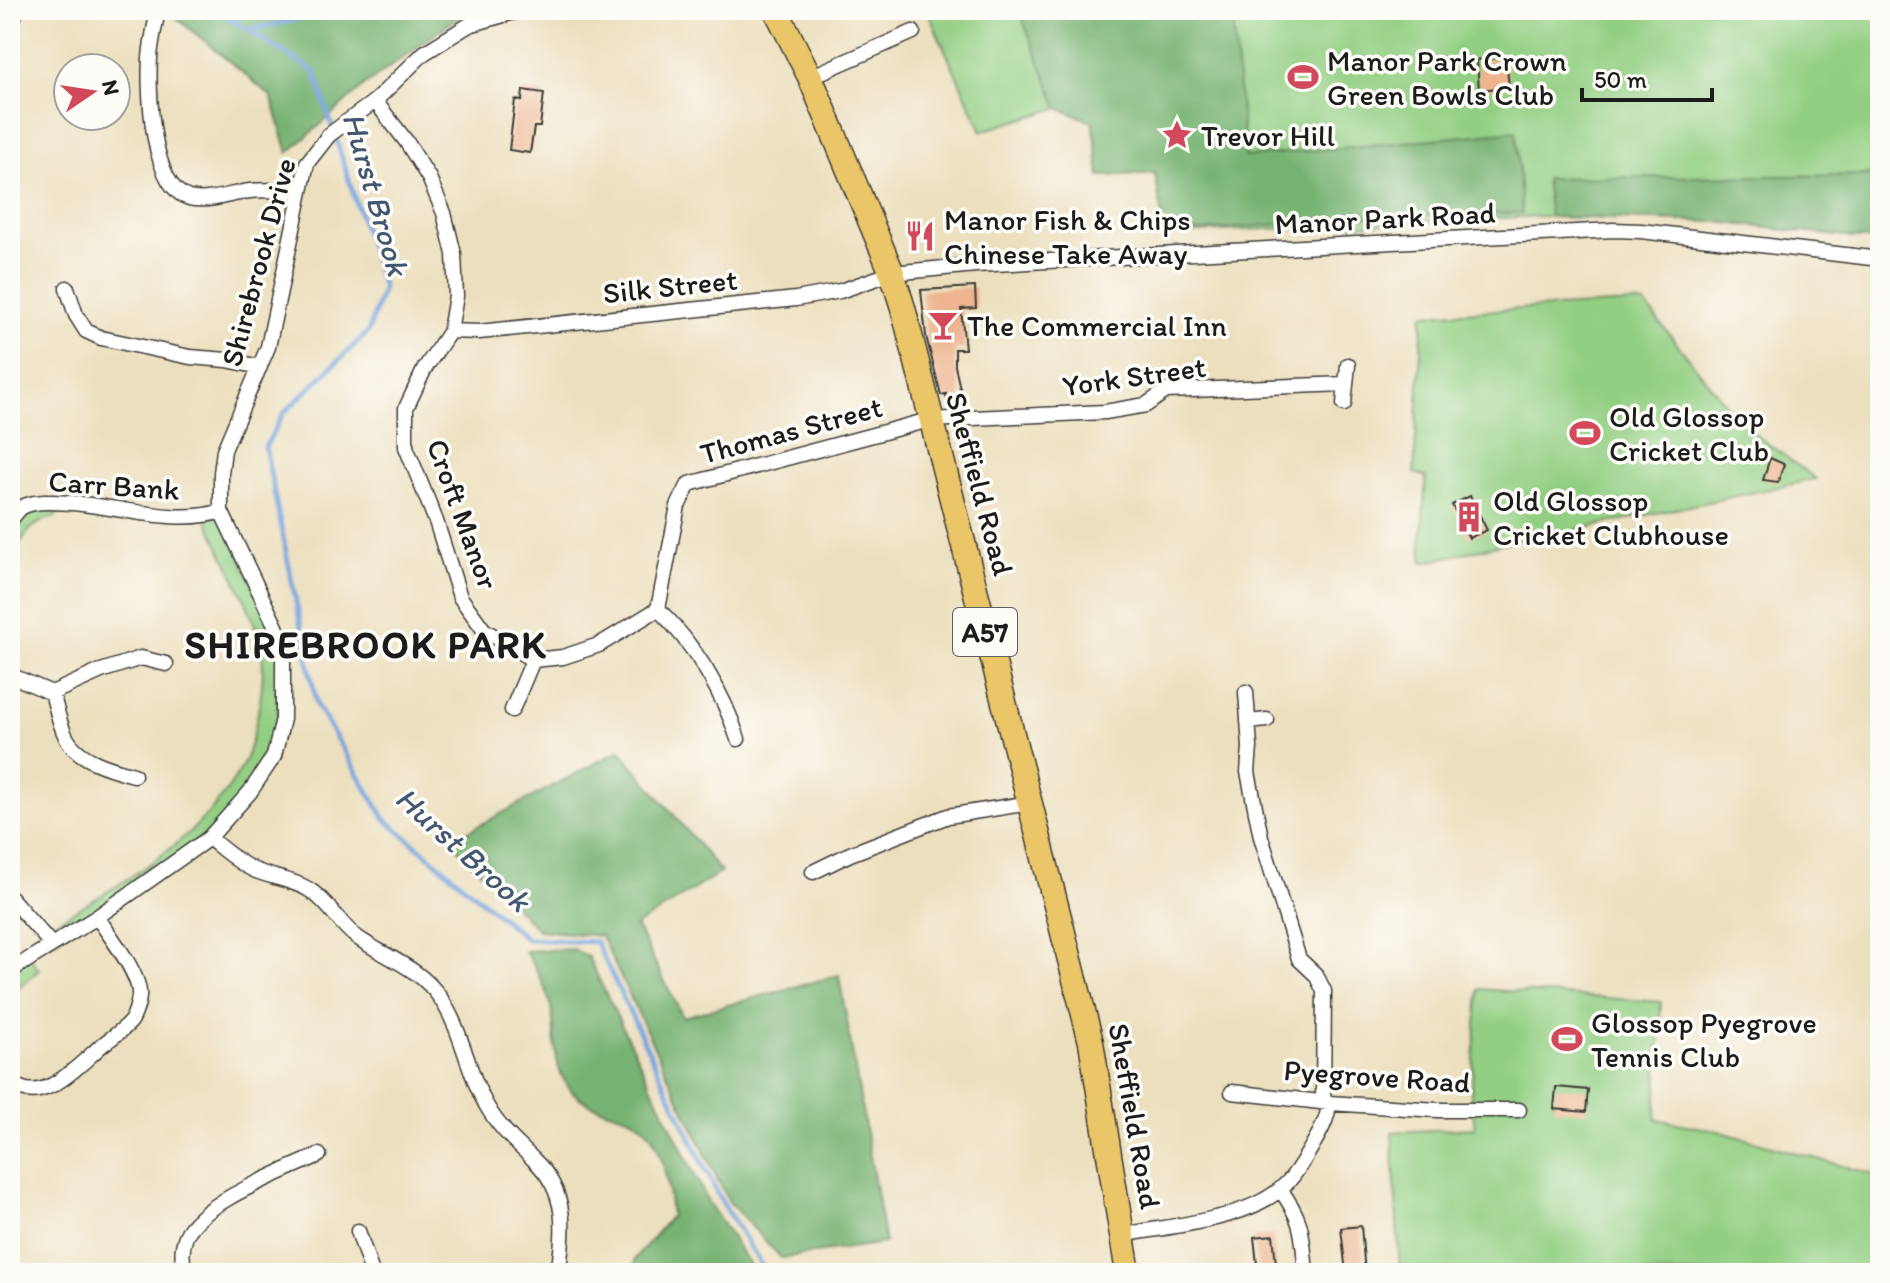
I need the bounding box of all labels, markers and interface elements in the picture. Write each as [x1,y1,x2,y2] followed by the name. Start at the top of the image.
[1327,42,1567,113] place label: Manor Park Crown Green Bowls Club
[52,52,132,132] north arrow
[1582,52,1712,102] scale bar
[1286,60,1320,94] sports icon: Manor Park Crown Green Bowls Club
[1594,65,1647,94] text: 50 m
[96,77,126,98] text: N
[335,108,418,282] water label: Hurst Brook
[1201,117,1336,154] place label: Trevor Hill
[1160,118,1194,152] place icon: Trevor Hill
[212,154,304,370] street label: Shirebrook Drive
[1274,194,1496,242] street label: Manor Park Road
[944,201,1191,272] place label: Manor Fish & Chips Chinese Take Away
[903,219,937,253] restaurant icon: Manor Fish & Chips Chinese Take Away
[601,261,739,311] street label: Silk Street
[967,307,1227,344] place label: The Commercial Inn
[926,308,960,342] bar icon: The Commercial Inn
[1060,348,1208,404] street label: York Street
[696,388,886,472] street label: Thomas Street
[938,388,1022,580] street label: Sheffield Road
[1609,398,1769,469] place label: Old Glossop Cricket Club
[1568,416,1602,450] sports icon: Old Glossop Cricket Club
[419,434,507,594] street label: Croft Manor
[47,462,181,508] street label: Carr Bank
[1493,482,1729,553] place label: Old Glossop Cricket Clubhouse
[1452,500,1486,534] building icon: Old Glossop Cricket Clubhouse
[953,608,1017,656] road number: A57
[184,622,548,668] district label: SHIREBROOK PARK
[388,779,539,920] water label: Hurst Brook
[1591,1004,1817,1075] place label: Glossop Pyegrove Tennis Club
[1100,1020,1170,1212] street label: Sheffield Road
[1550,1022,1584,1056] sports icon: Glossop Pyegrove Tennis Club
[1283,1051,1471,1101] street label: Pyegrove Road

